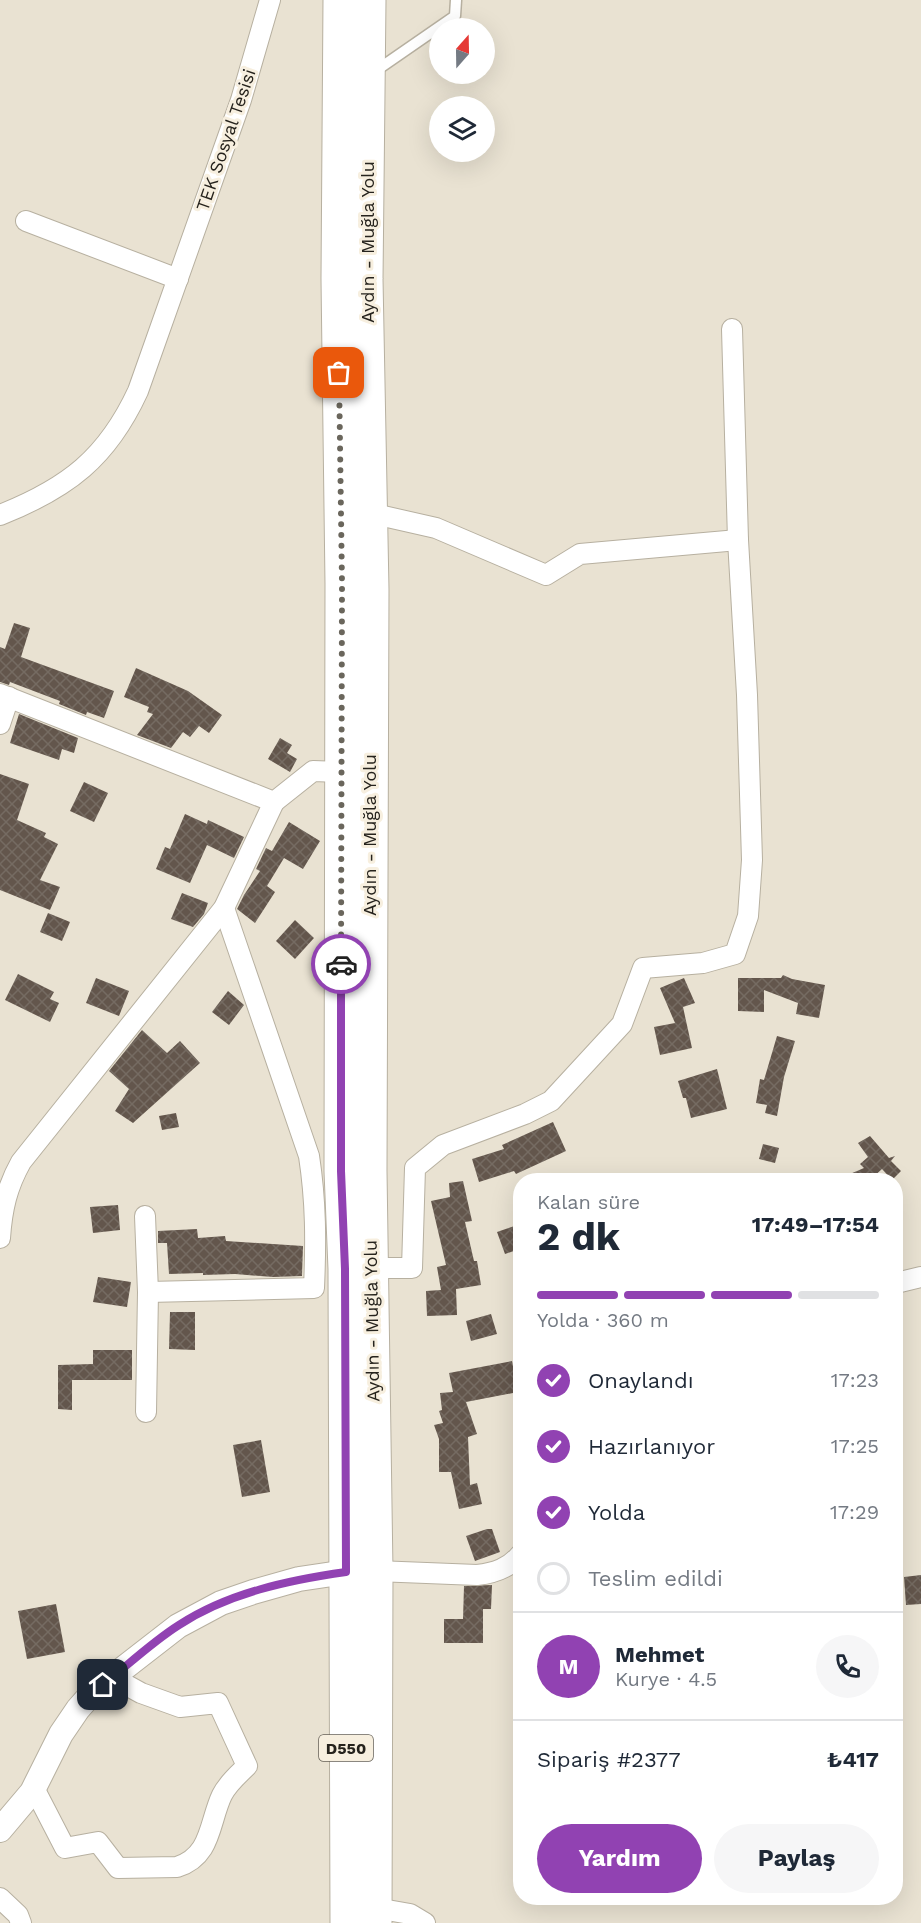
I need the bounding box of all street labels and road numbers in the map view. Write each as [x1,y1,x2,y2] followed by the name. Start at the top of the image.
[191,66,260,214] street label: TEK Sosyal Tesisi
[357,161,378,323] street label: Aydın - Muğla Yolu
[359,754,380,916] street label: Aydın - Muğla Yolu
[360,1240,383,1402] street label: Aydın - Muğla Yolu
[319,1735,373,1761] road number: D550

